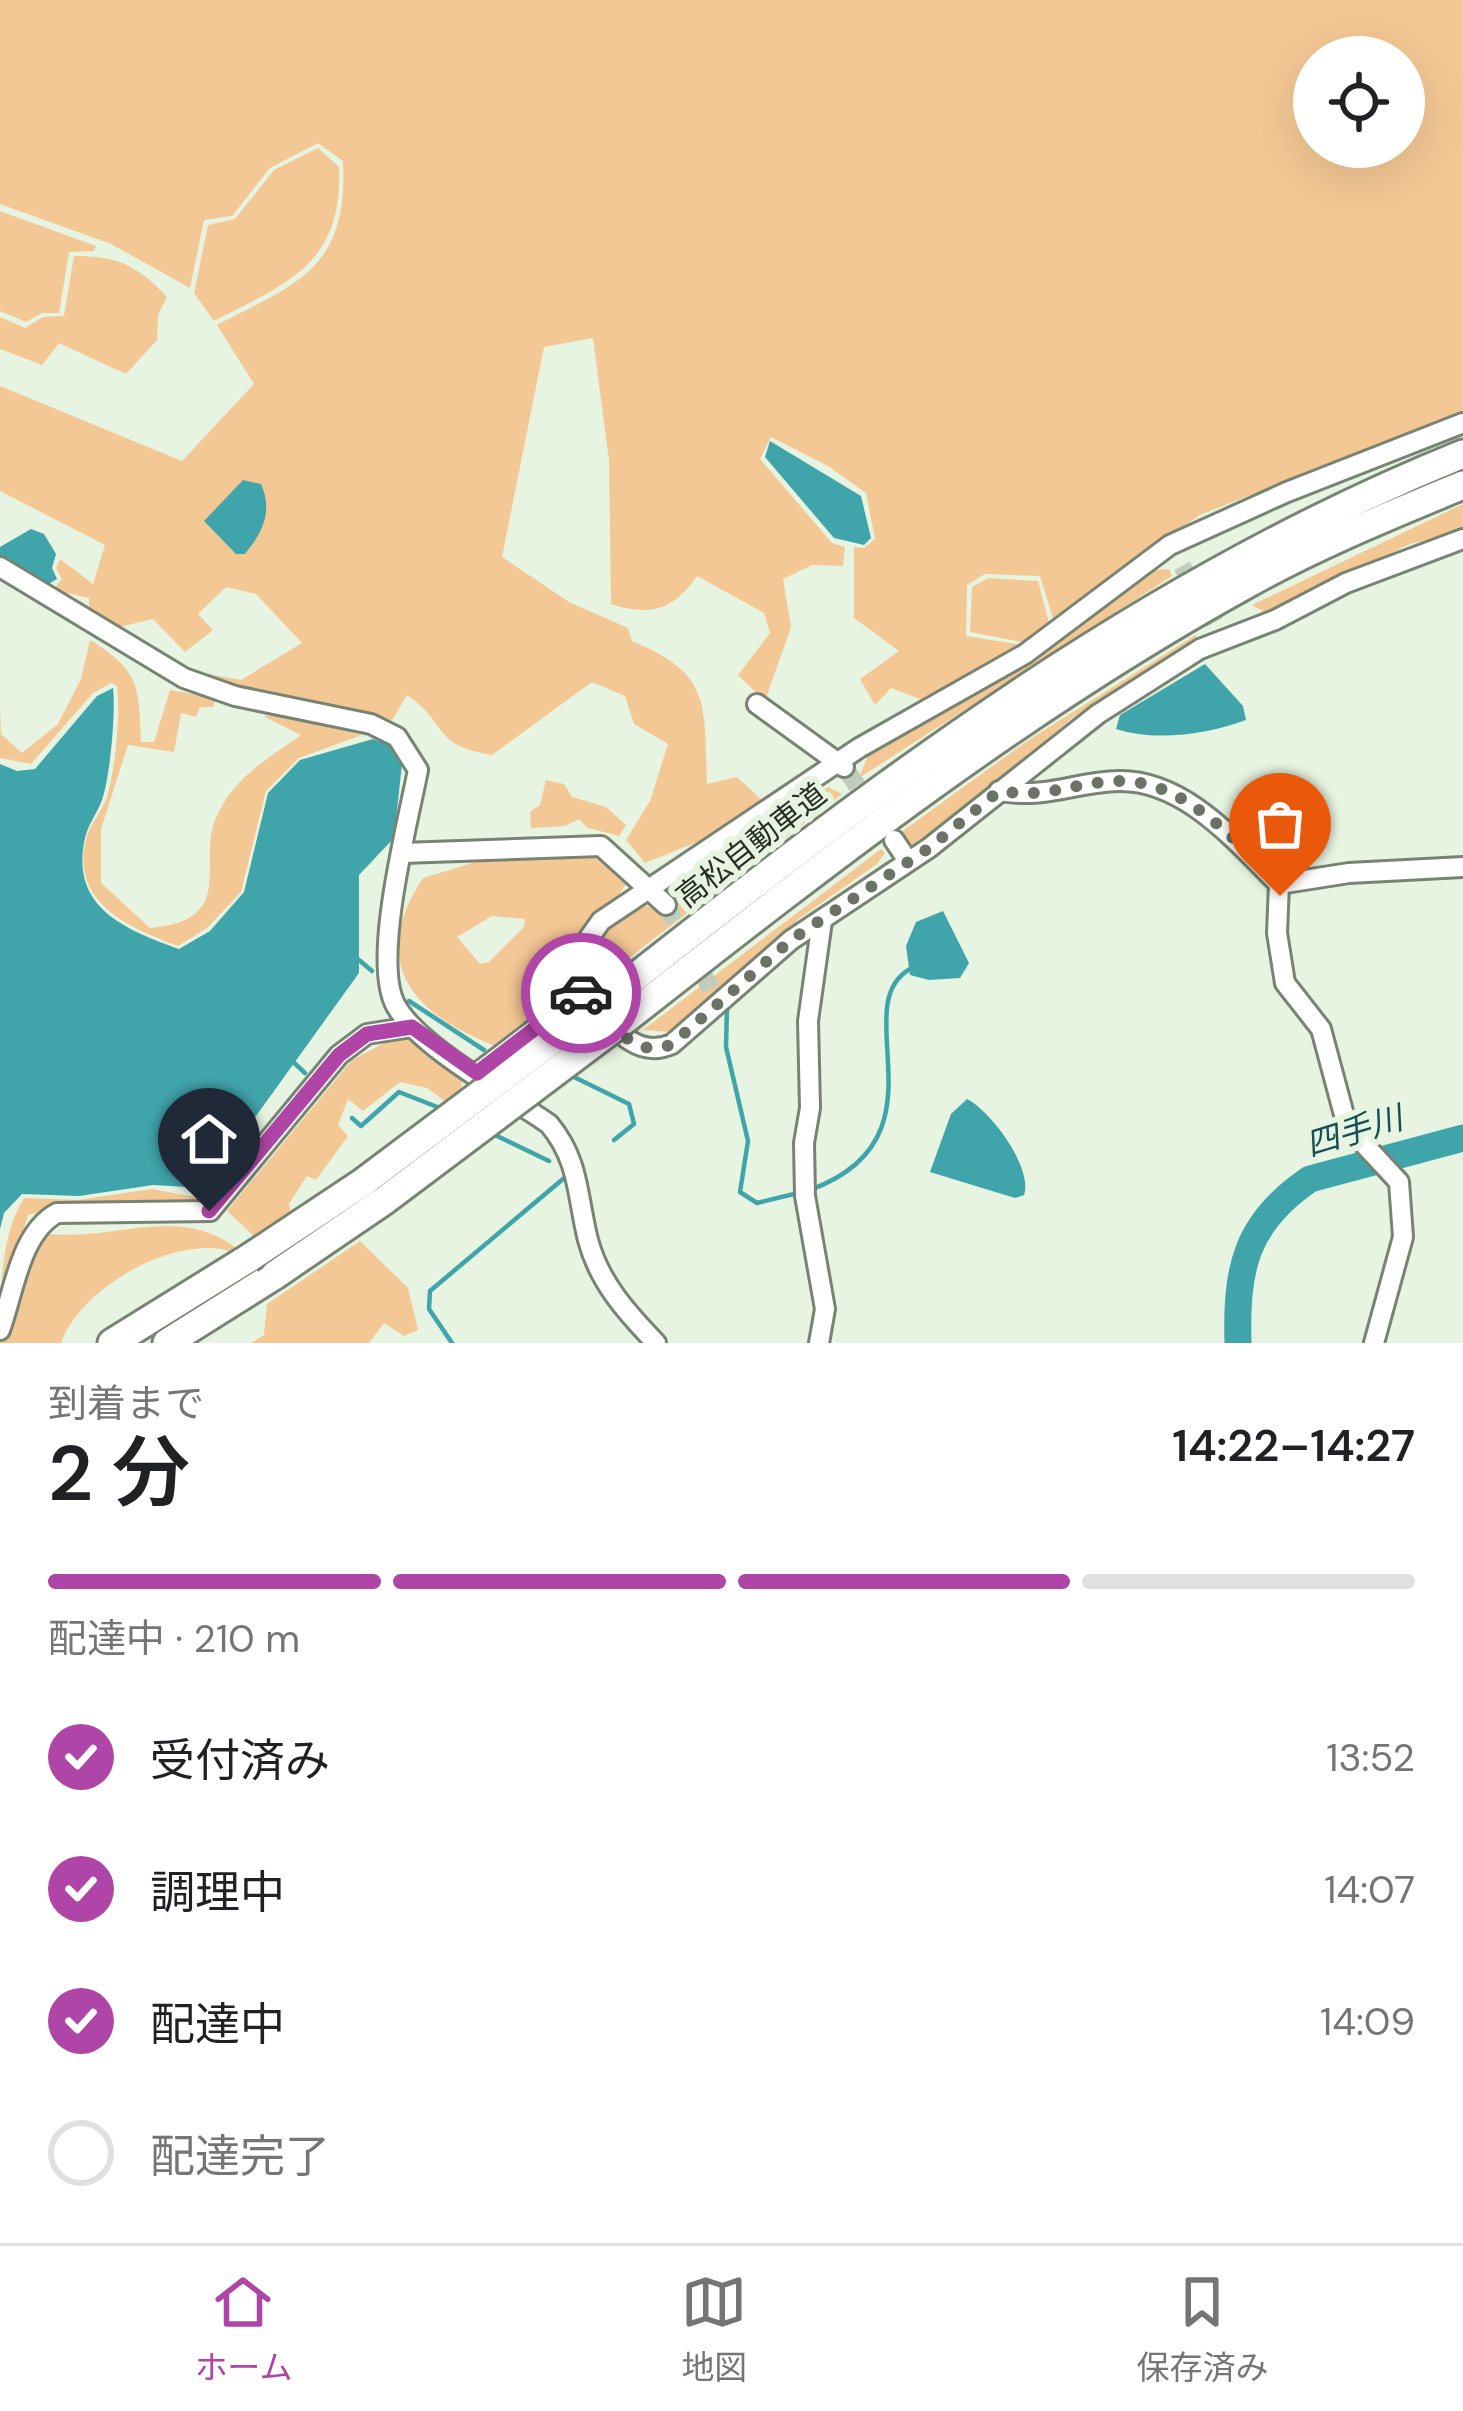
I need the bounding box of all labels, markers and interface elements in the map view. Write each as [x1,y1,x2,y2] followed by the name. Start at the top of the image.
[1293,36,1425,168] map controls
[1293,36,1425,168] button: locate
[1229,773,1331,896] pin
[668,774,834,916] street label: 高松自動車道
[1247,791,1313,857] icon: bag
[521,933,641,1053] courier
[548,960,614,1026] icon: car
[158,1088,260,1211] pin
[1300,1095,1410,1166] water label: 四手川
[176,1106,242,1172] icon: home
[48,1378,204,1429] text: 到着まで
[1172,1416,1415,1475] text: 14:22–14:27
[48,1423,190,1524] text: 2 分
[48,1613,300,1664] text: 配達中 · 210 m
[48,1724,114,1790] icon: check
[150,1731,330,1790] text: 受付済み
[1326,1732,1415,1783] text: 13:52
[48,1856,114,1922] icon: check
[150,1863,285,1922] text: 調理中
[1324,1864,1415,1915] text: 14:07
[48,1988,114,2054] icon: check
[150,1995,285,2054] text: 配達中
[1320,1996,1415,2047] text: 14:09
[150,2127,330,2186] text: 配達完了
[194,2269,293,2389] tab: ホーム
[681,2269,747,2389] tab: 地図
[1136,2269,1268,2389] tab: 保存済み

